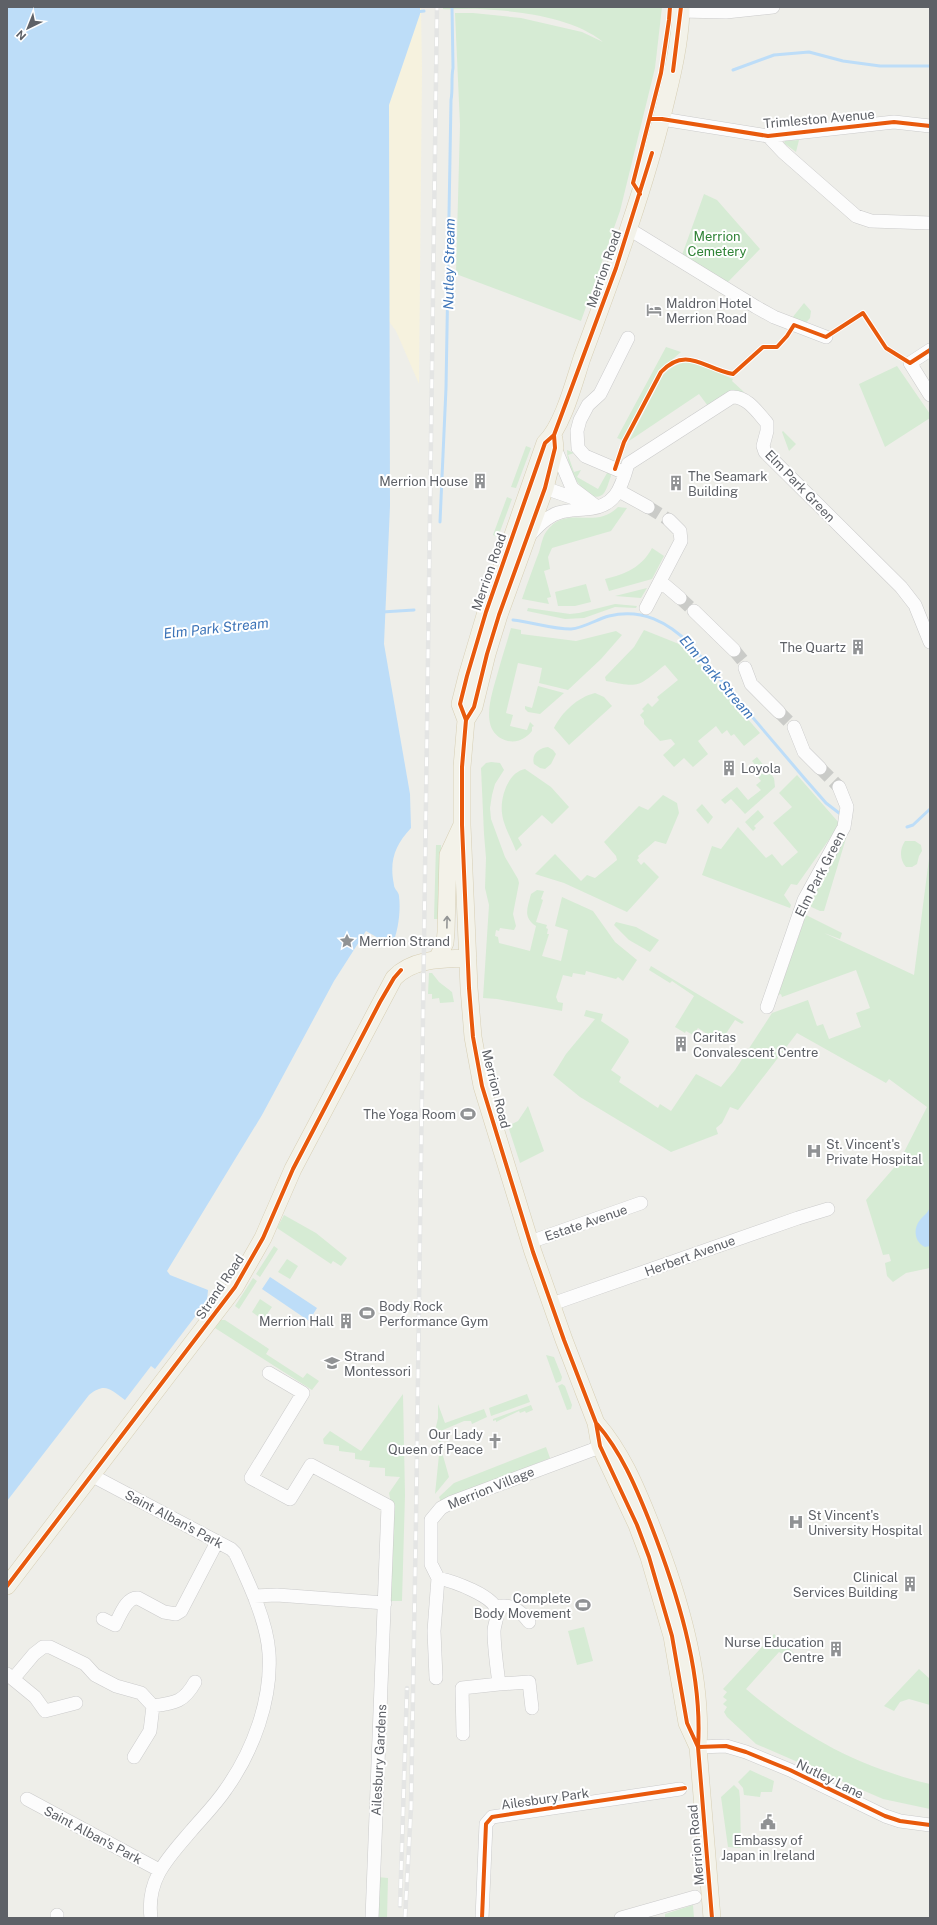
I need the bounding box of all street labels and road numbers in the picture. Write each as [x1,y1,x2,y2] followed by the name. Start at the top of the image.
[763,107,875,131] street label: Trimleston Avenue
[584,228,624,310] street label: Merrion Road
[762,447,838,525] street label: Elm Park Green
[469,531,509,613] street label: Merrion Road
[792,829,848,919] street label: Elm Park Green
[479,1048,513,1130] street label: Merrion Road
[543,1202,629,1244] street label: Estate Avenue
[643,1233,737,1279] street label: Herbert Avenue
[193,1252,247,1322] street label: Strand Road
[446,1464,536,1512] street label: Merrion Village
[122,1487,226,1551] street label: Saint Alban's Park
[369,1704,389,1816] street label: Ailesbury Gardens
[794,1756,866,1802] street label: Nutley Lane
[500,1785,590,1813] street label: Ailesbury Park
[41,1803,145,1867] street label: Saint Alban's Park
[685,1804,707,1886] street label: Merrion Road

